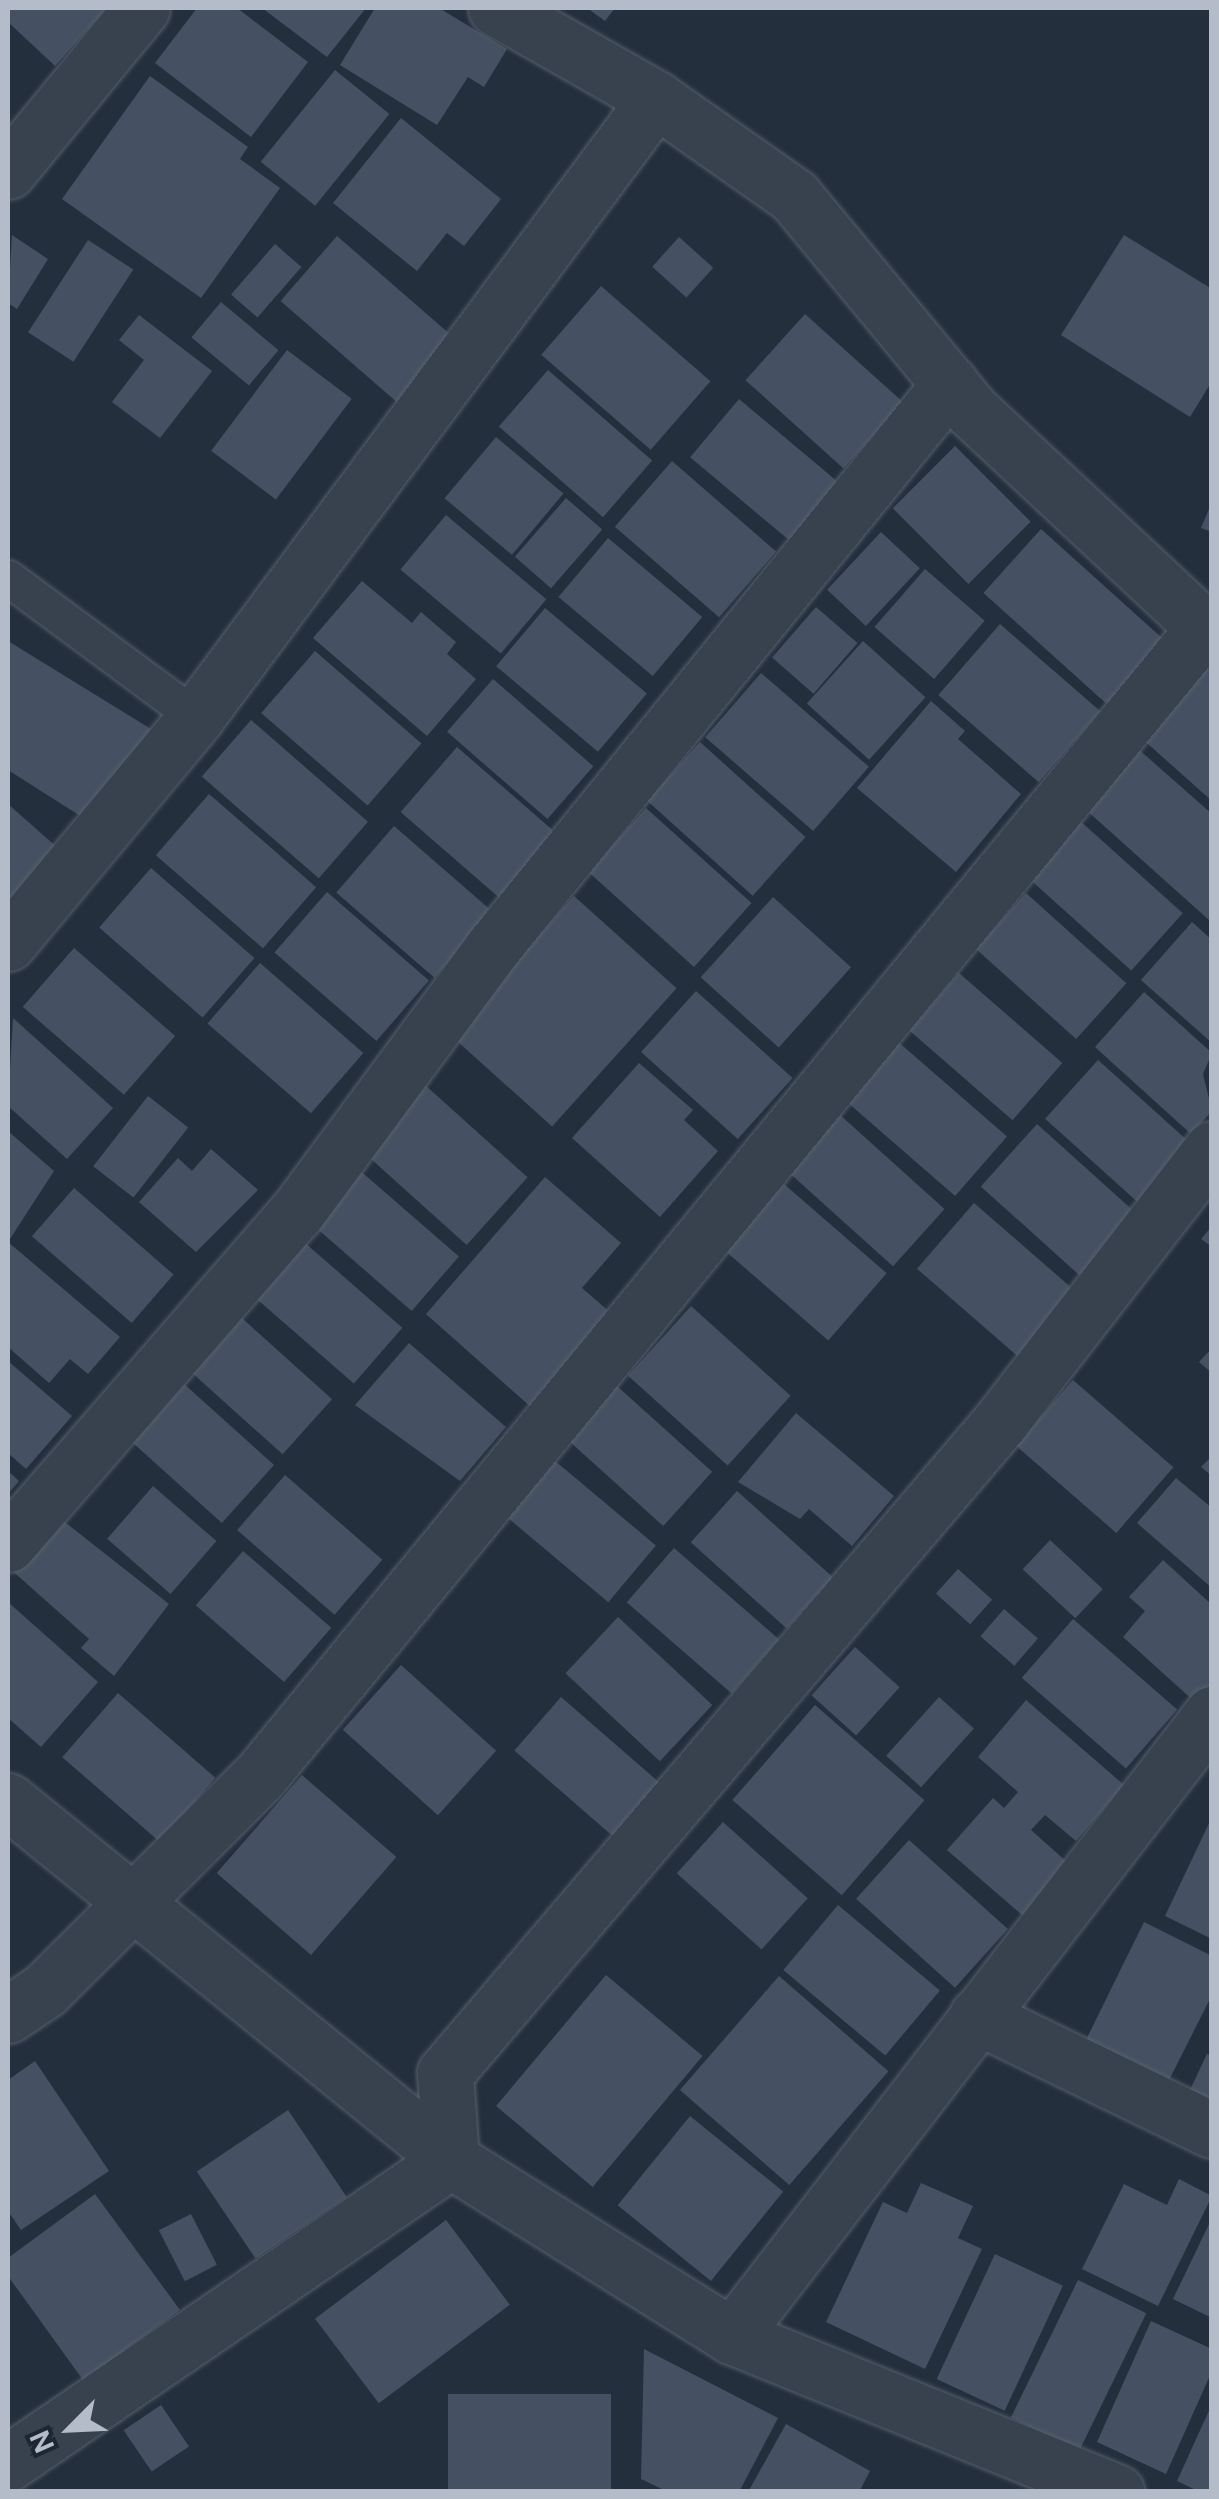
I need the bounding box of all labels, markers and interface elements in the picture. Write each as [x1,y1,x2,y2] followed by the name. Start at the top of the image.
[20,2379,120,2479] north arrow
[21,2425,63,2458] text: N

